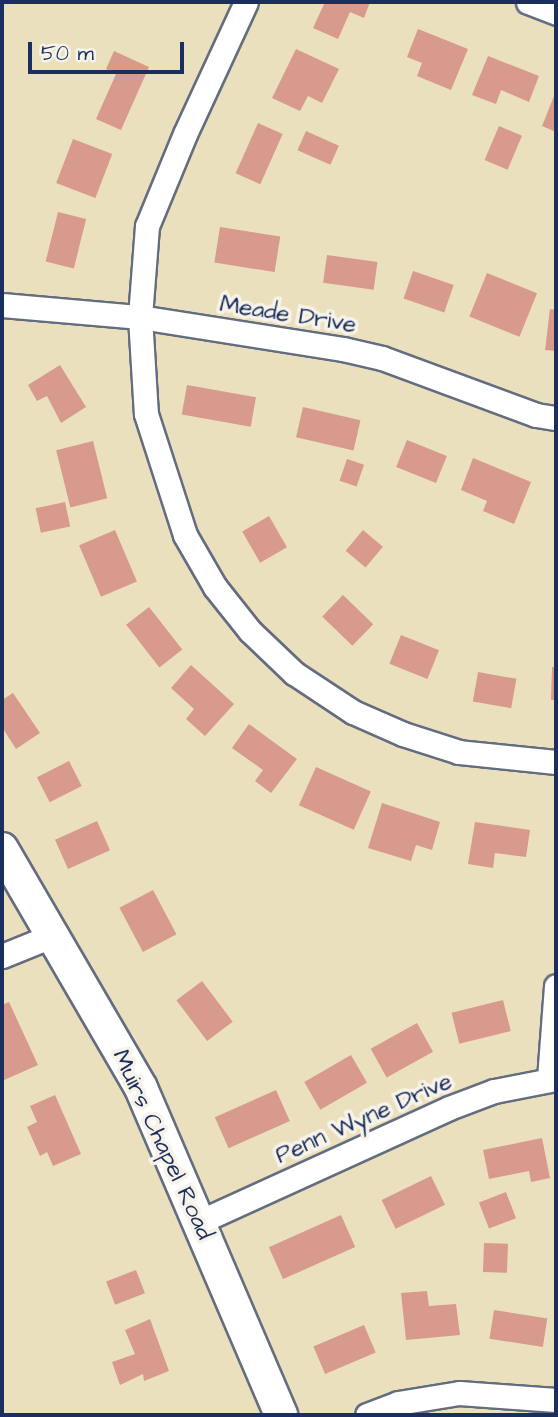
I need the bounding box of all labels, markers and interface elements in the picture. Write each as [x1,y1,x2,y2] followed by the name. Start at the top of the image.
[32,28,187,72] scale bar
[41,39,94,68] text: 50 m
[218,290,358,340] street label: Meade Drive
[105,1045,219,1245] street label: Muirs Chapel Road
[271,1067,457,1171] street label: Penn Wyne Drive

